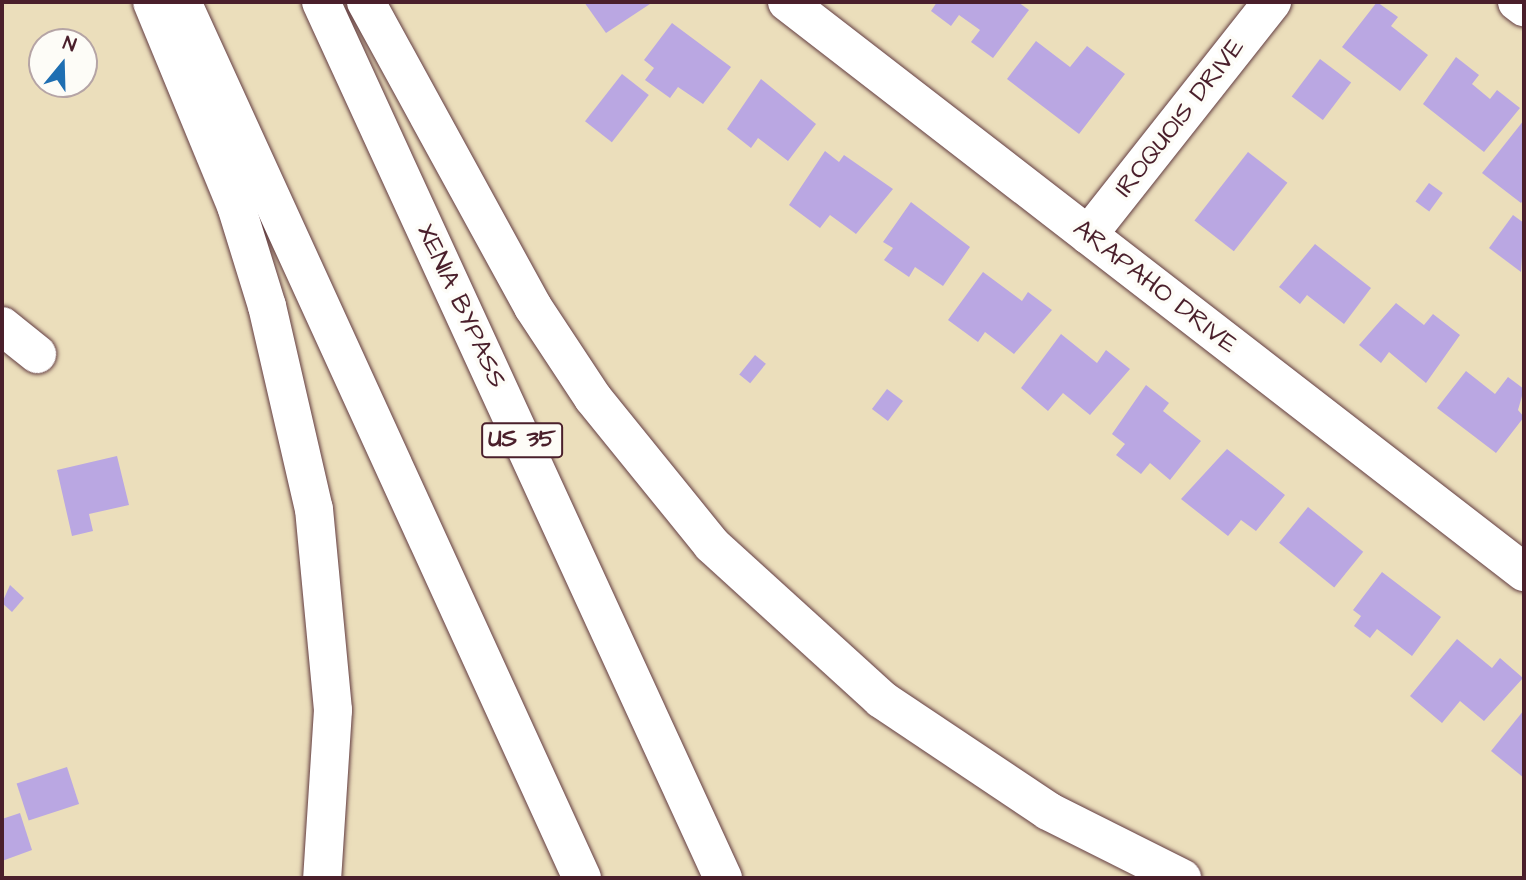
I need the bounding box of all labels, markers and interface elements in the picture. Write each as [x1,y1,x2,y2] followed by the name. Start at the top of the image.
[28,28,98,98] north arrow
[59,30,79,59] text: N
[1108,33,1252,203] street label: IROQUOIS DRIVE
[1067,213,1243,361] street label: ARAPAHO DRIVE
[409,219,513,393] street label: XENIA BYPASS
[480,419,564,460] road number: US 35

